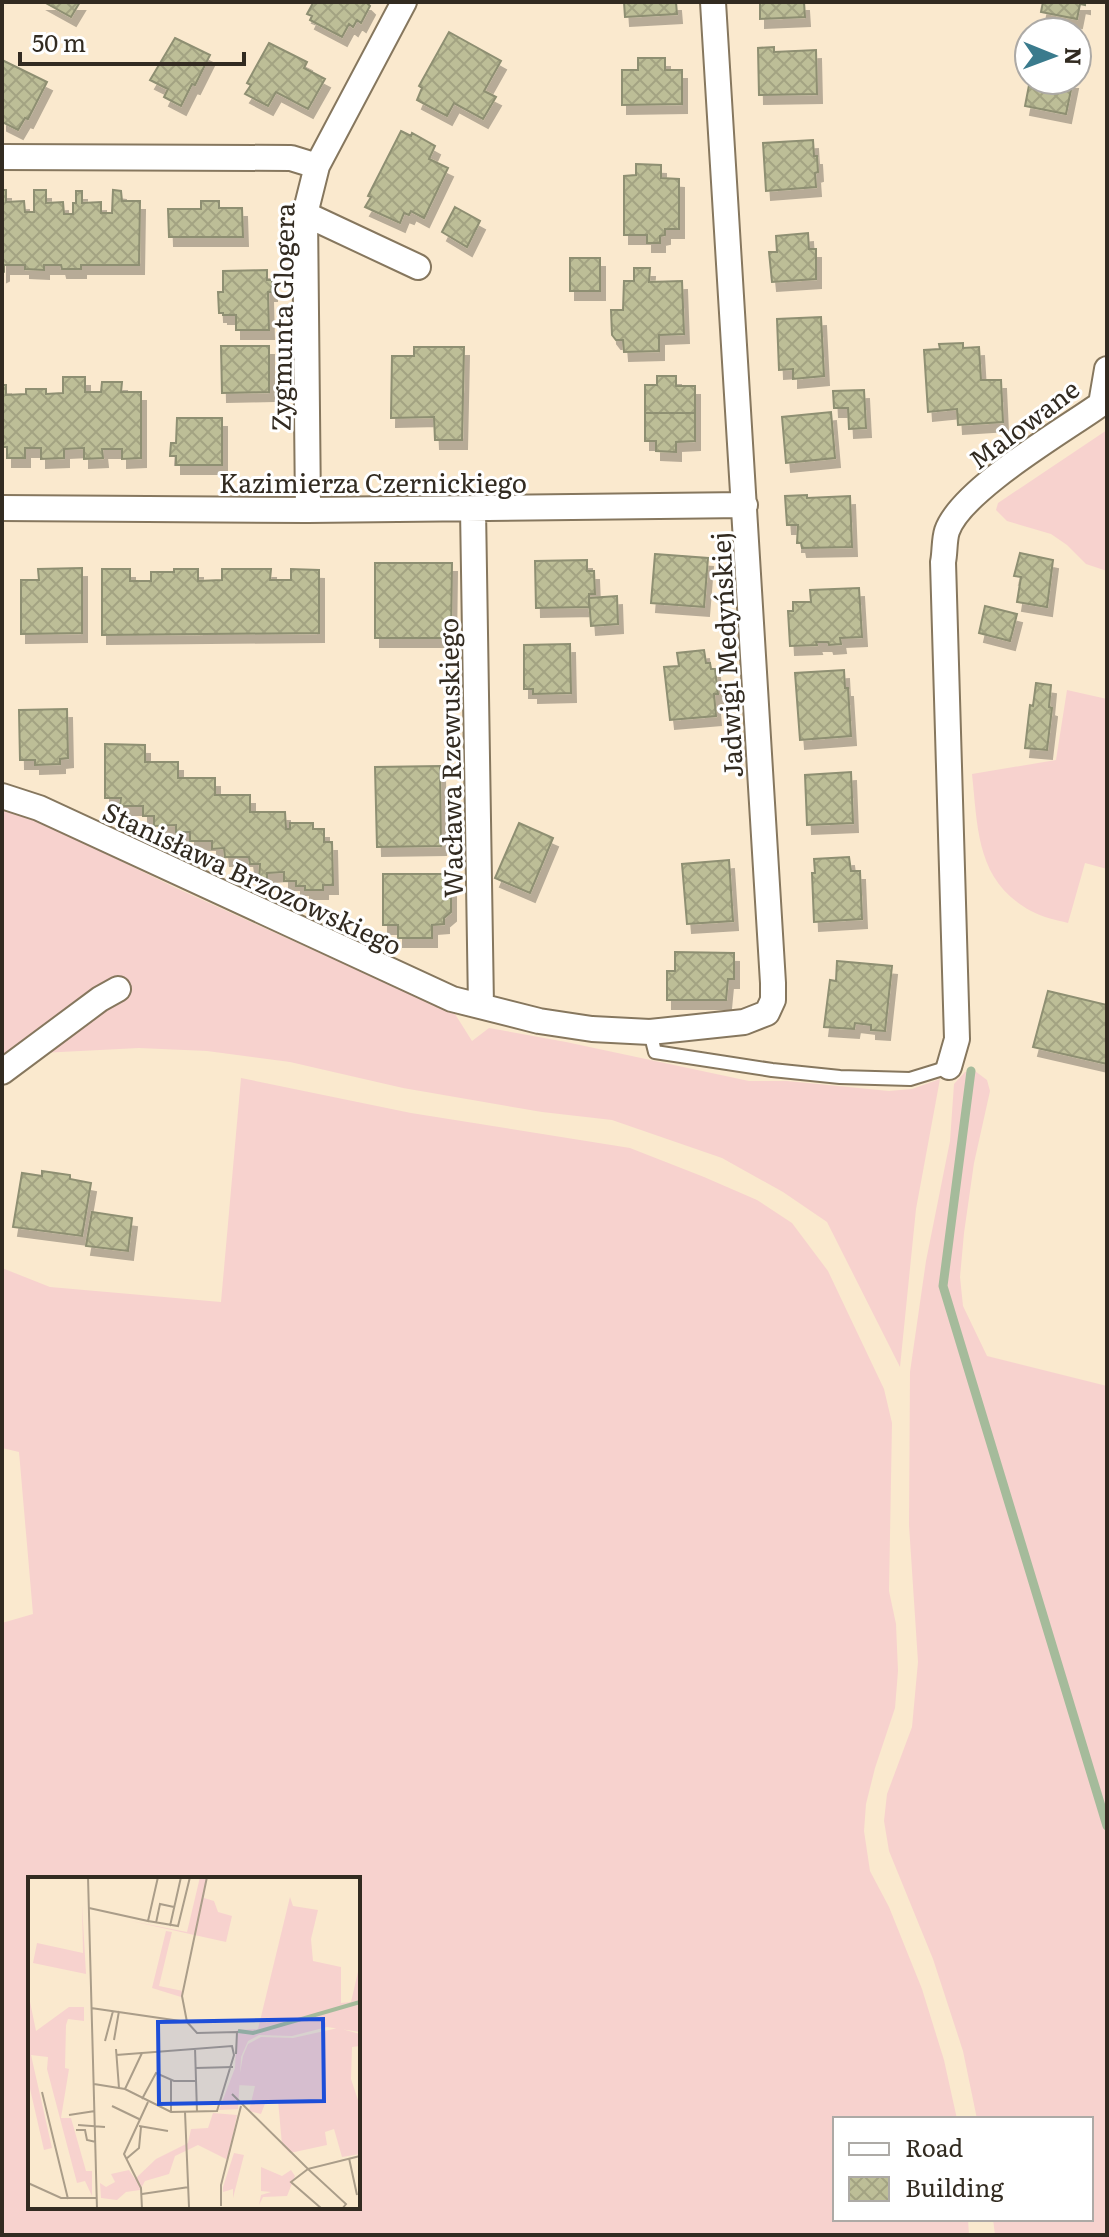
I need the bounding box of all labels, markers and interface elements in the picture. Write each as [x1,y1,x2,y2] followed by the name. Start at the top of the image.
[20,16,244,66] scale bar
[1013,16,1093,96] north arrow
[32,24,86,59] text: 50 m
[1058,47,1091,66] text: N
[260,202,302,432] street label: Zygmunta Glogera
[960,368,1086,478] street label: Malowane
[219,462,527,501] street label: Kazimierza Czernickiego
[699,531,751,779] street label: Jadwigi Medyńskiej
[427,618,471,898] street label: Wacława Rzewuskiego
[97,790,409,964] street label: Stanisława Brzozowskiego
[28,1877,360,2209] inset map
[833,2117,1093,2221] legend
[905,2129,964,2164] text: Road
[905,2169,1004,2204] text: Building

